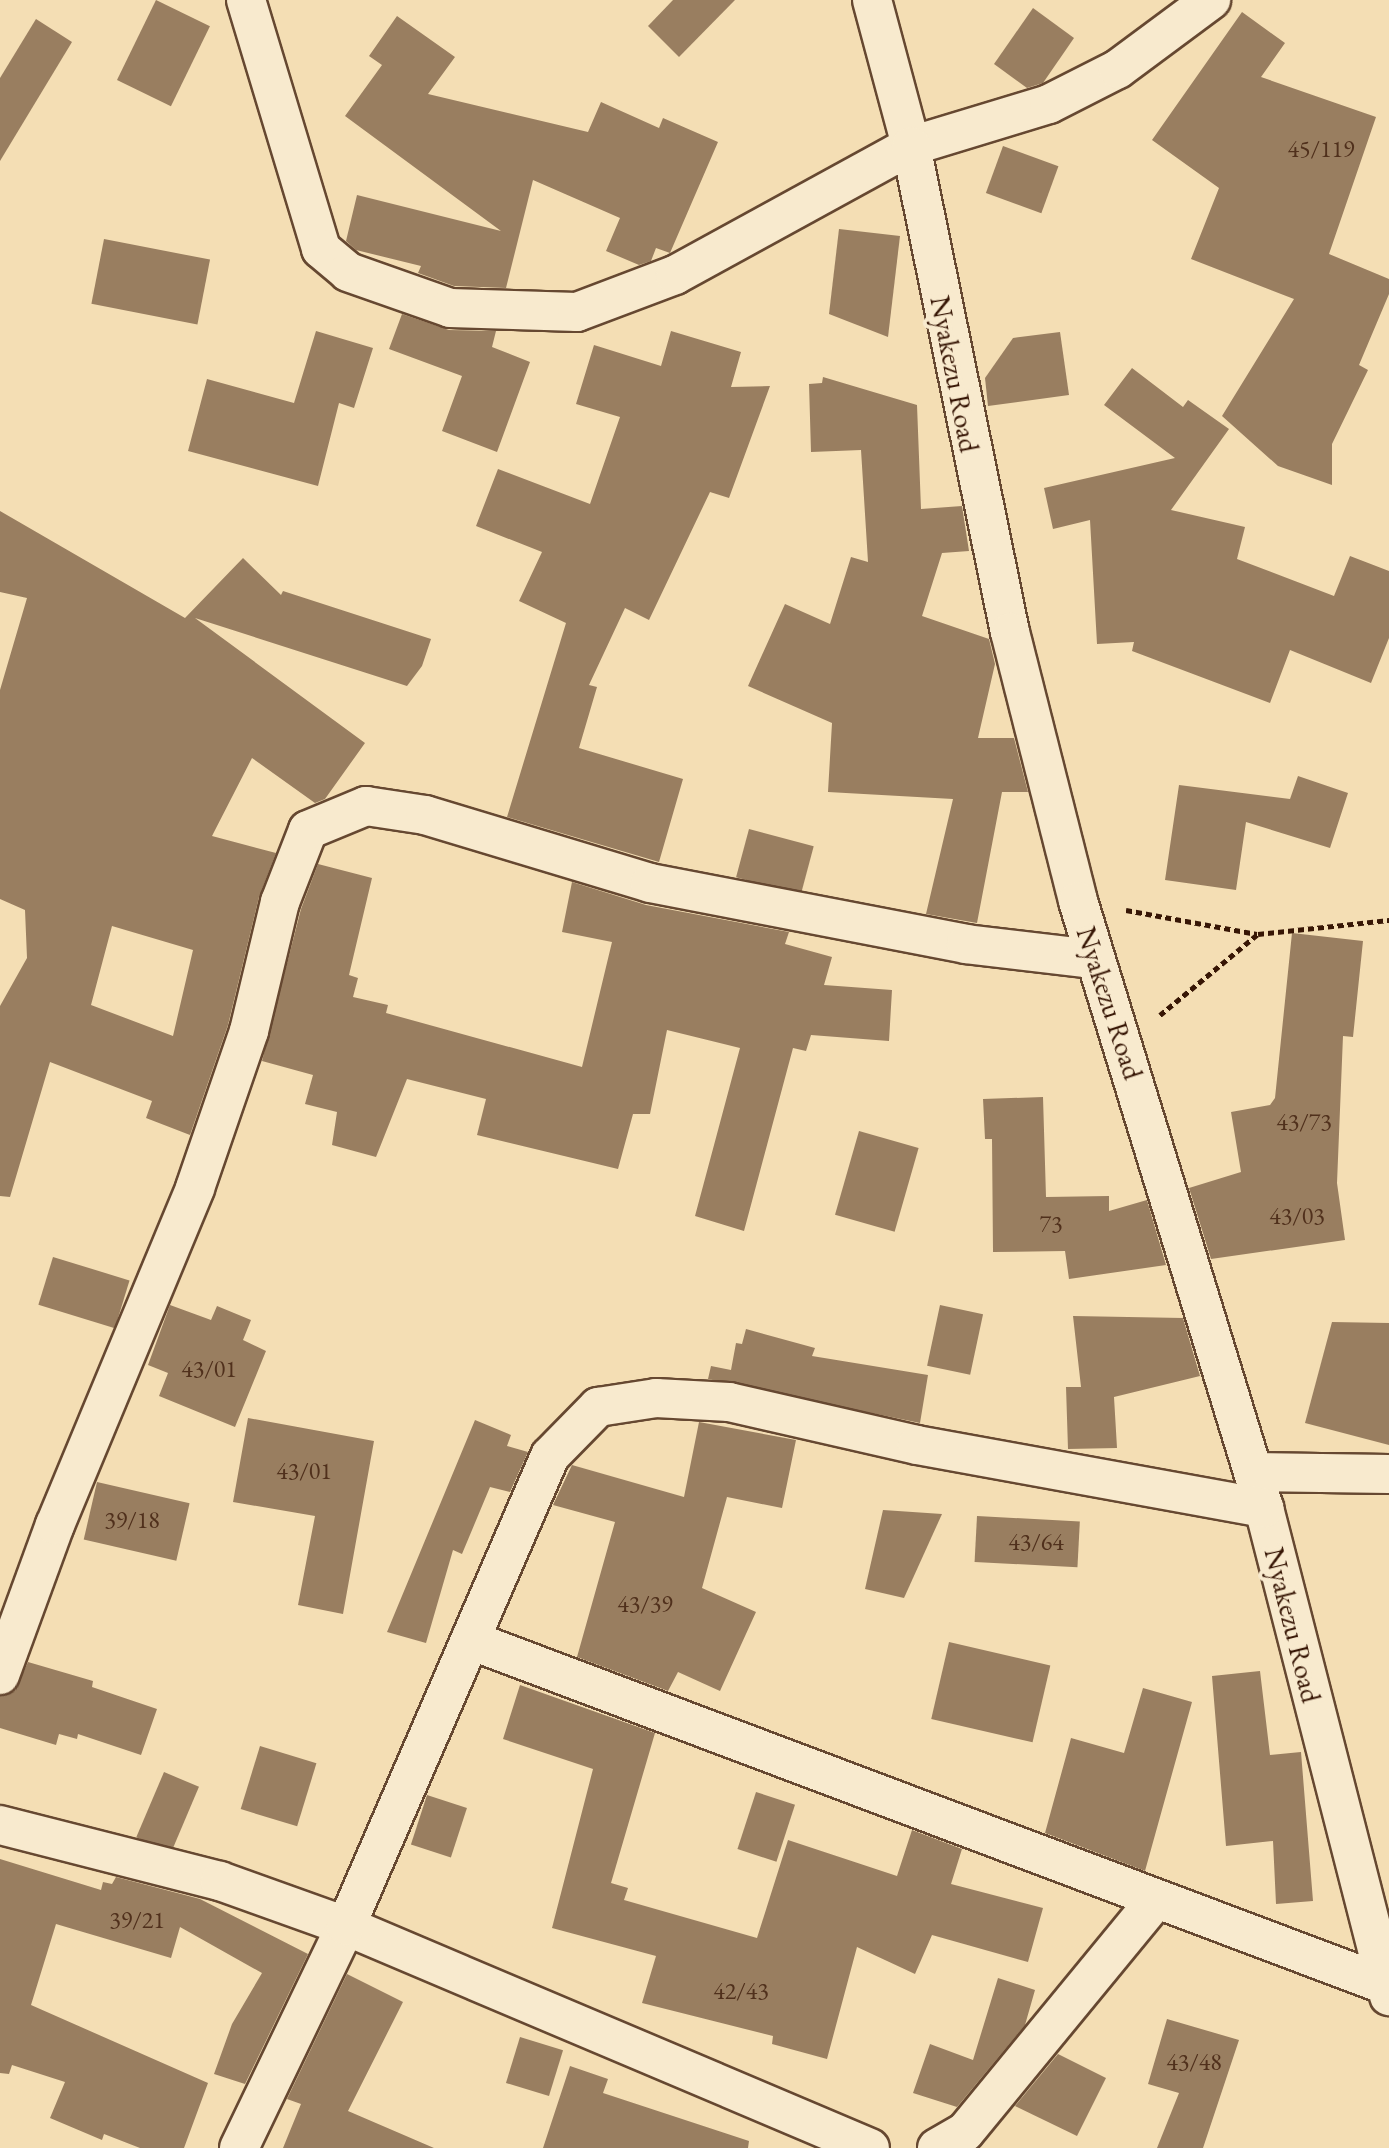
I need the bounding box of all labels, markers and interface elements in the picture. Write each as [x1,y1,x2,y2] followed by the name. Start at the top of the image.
[1287,135,1355,163] house number: 45/119
[923,293,987,455] street label: Nyakezu Road
[1069,922,1151,1084] street label: Nyakezu Road
[1276,1108,1332,1136] house number: 43/73
[1269,1202,1325,1230] house number: 43/03
[1039,1210,1063,1238] house number: 73
[181,1355,237,1383] house number: 43/01
[276,1457,332,1485] house number: 43/01
[104,1506,160,1534] house number: 39/18
[1008,1528,1064,1556] house number: 43/64
[1257,1544,1329,1706] street label: Nyakezu Road
[617,1590,673,1618] house number: 43/39
[109,1906,165,1934] house number: 39/21
[713,1977,769,2005] house number: 42/43
[1166,2048,1222,2076] house number: 43/48

